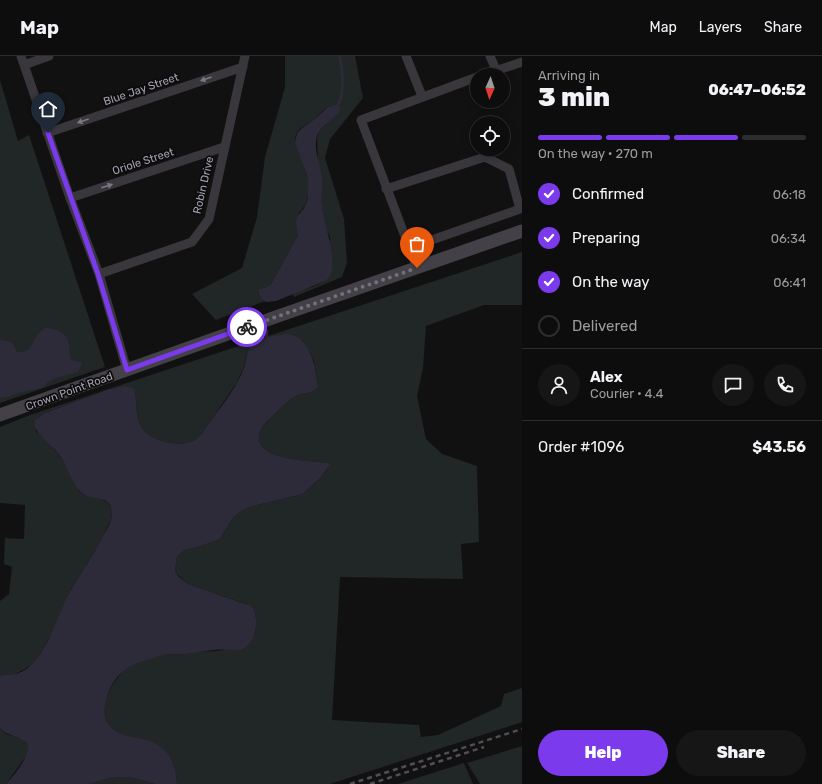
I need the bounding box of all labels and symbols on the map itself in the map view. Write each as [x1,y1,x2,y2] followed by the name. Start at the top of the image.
[470,68,510,108] north arrow
[102,70,181,108] street label: Blue Jay Street
[199,77,211,83] one-way arrow
[31,92,65,133] pin
[76,119,88,125] one-way arrow
[111,145,176,178] street label: Oriole Street
[191,155,216,215] street label: Robin Drive
[101,182,113,188] one-way arrow
[400,227,434,268] pin
[227,307,267,347] courier
[24,370,114,413] street label: Crown Point Road

